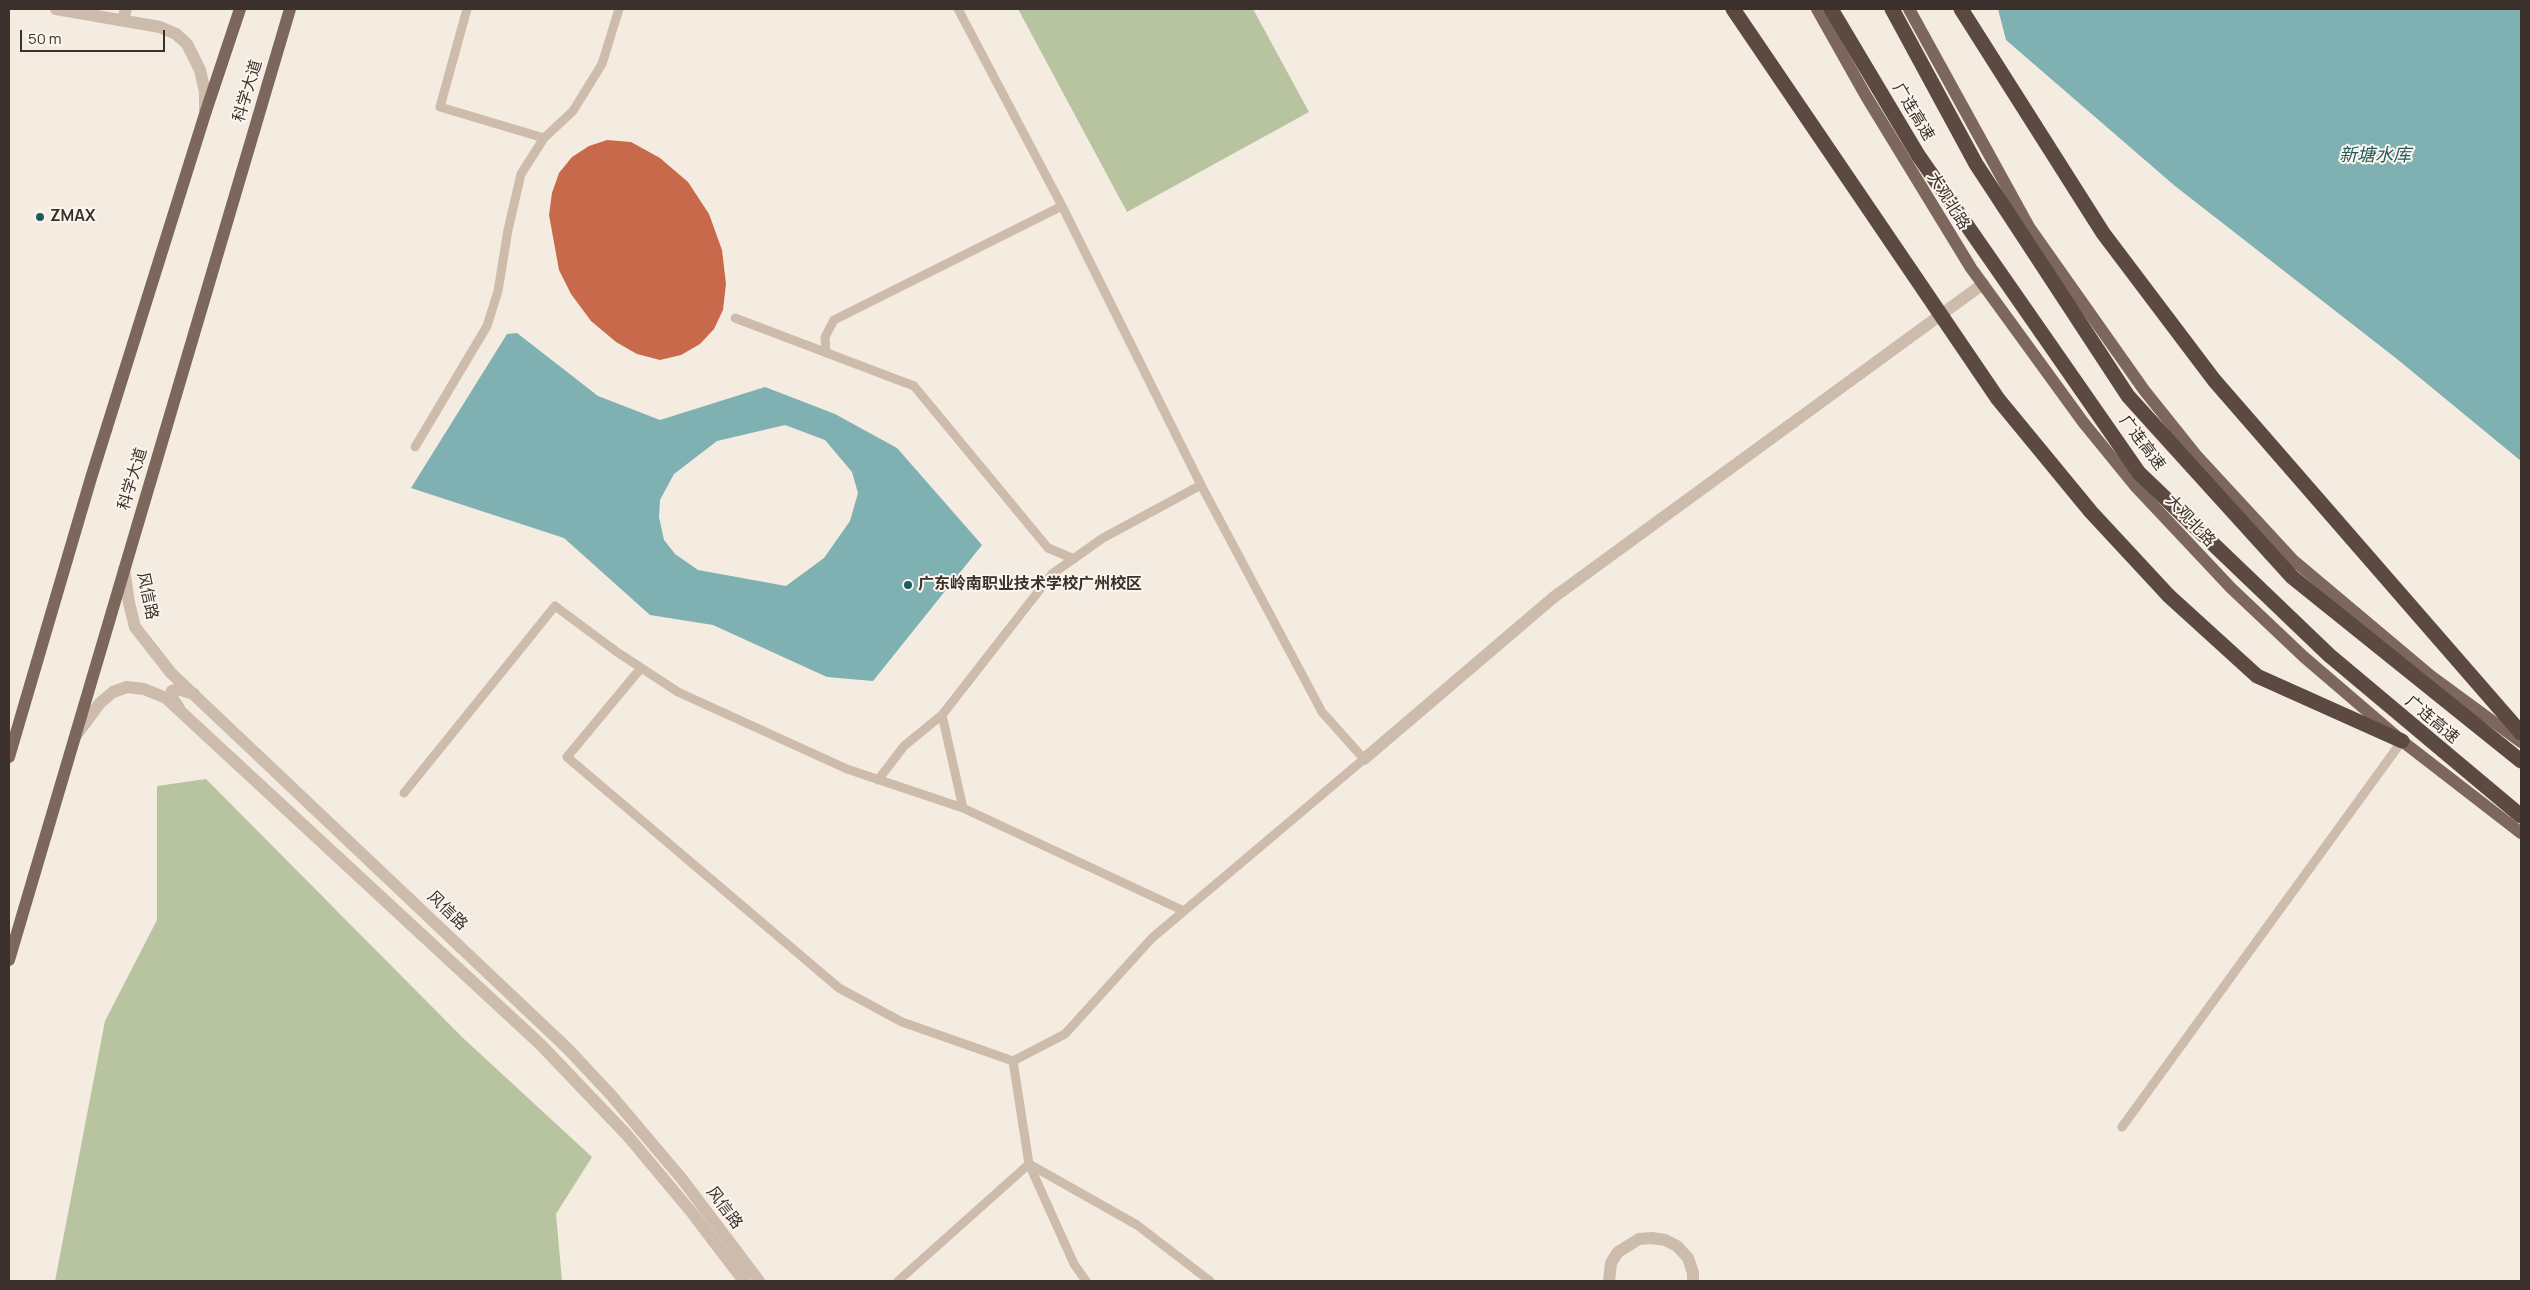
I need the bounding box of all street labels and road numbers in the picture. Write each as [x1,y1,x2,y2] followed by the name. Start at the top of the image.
[229,58,267,124] street label: 科学大道
[1888,80,1938,144] street label: 广连高速
[1923,169,1973,233] street label: 大观北路
[2115,412,2169,474] street label: 广连高速
[114,446,152,512] street label: 科学大道
[2161,491,2219,551] street label: 大观北路
[133,571,161,621] street label: 风信路
[2401,692,2463,748] street label: 广连高速
[423,887,471,935] street label: 风信路
[702,1183,746,1233] street label: 风信路

